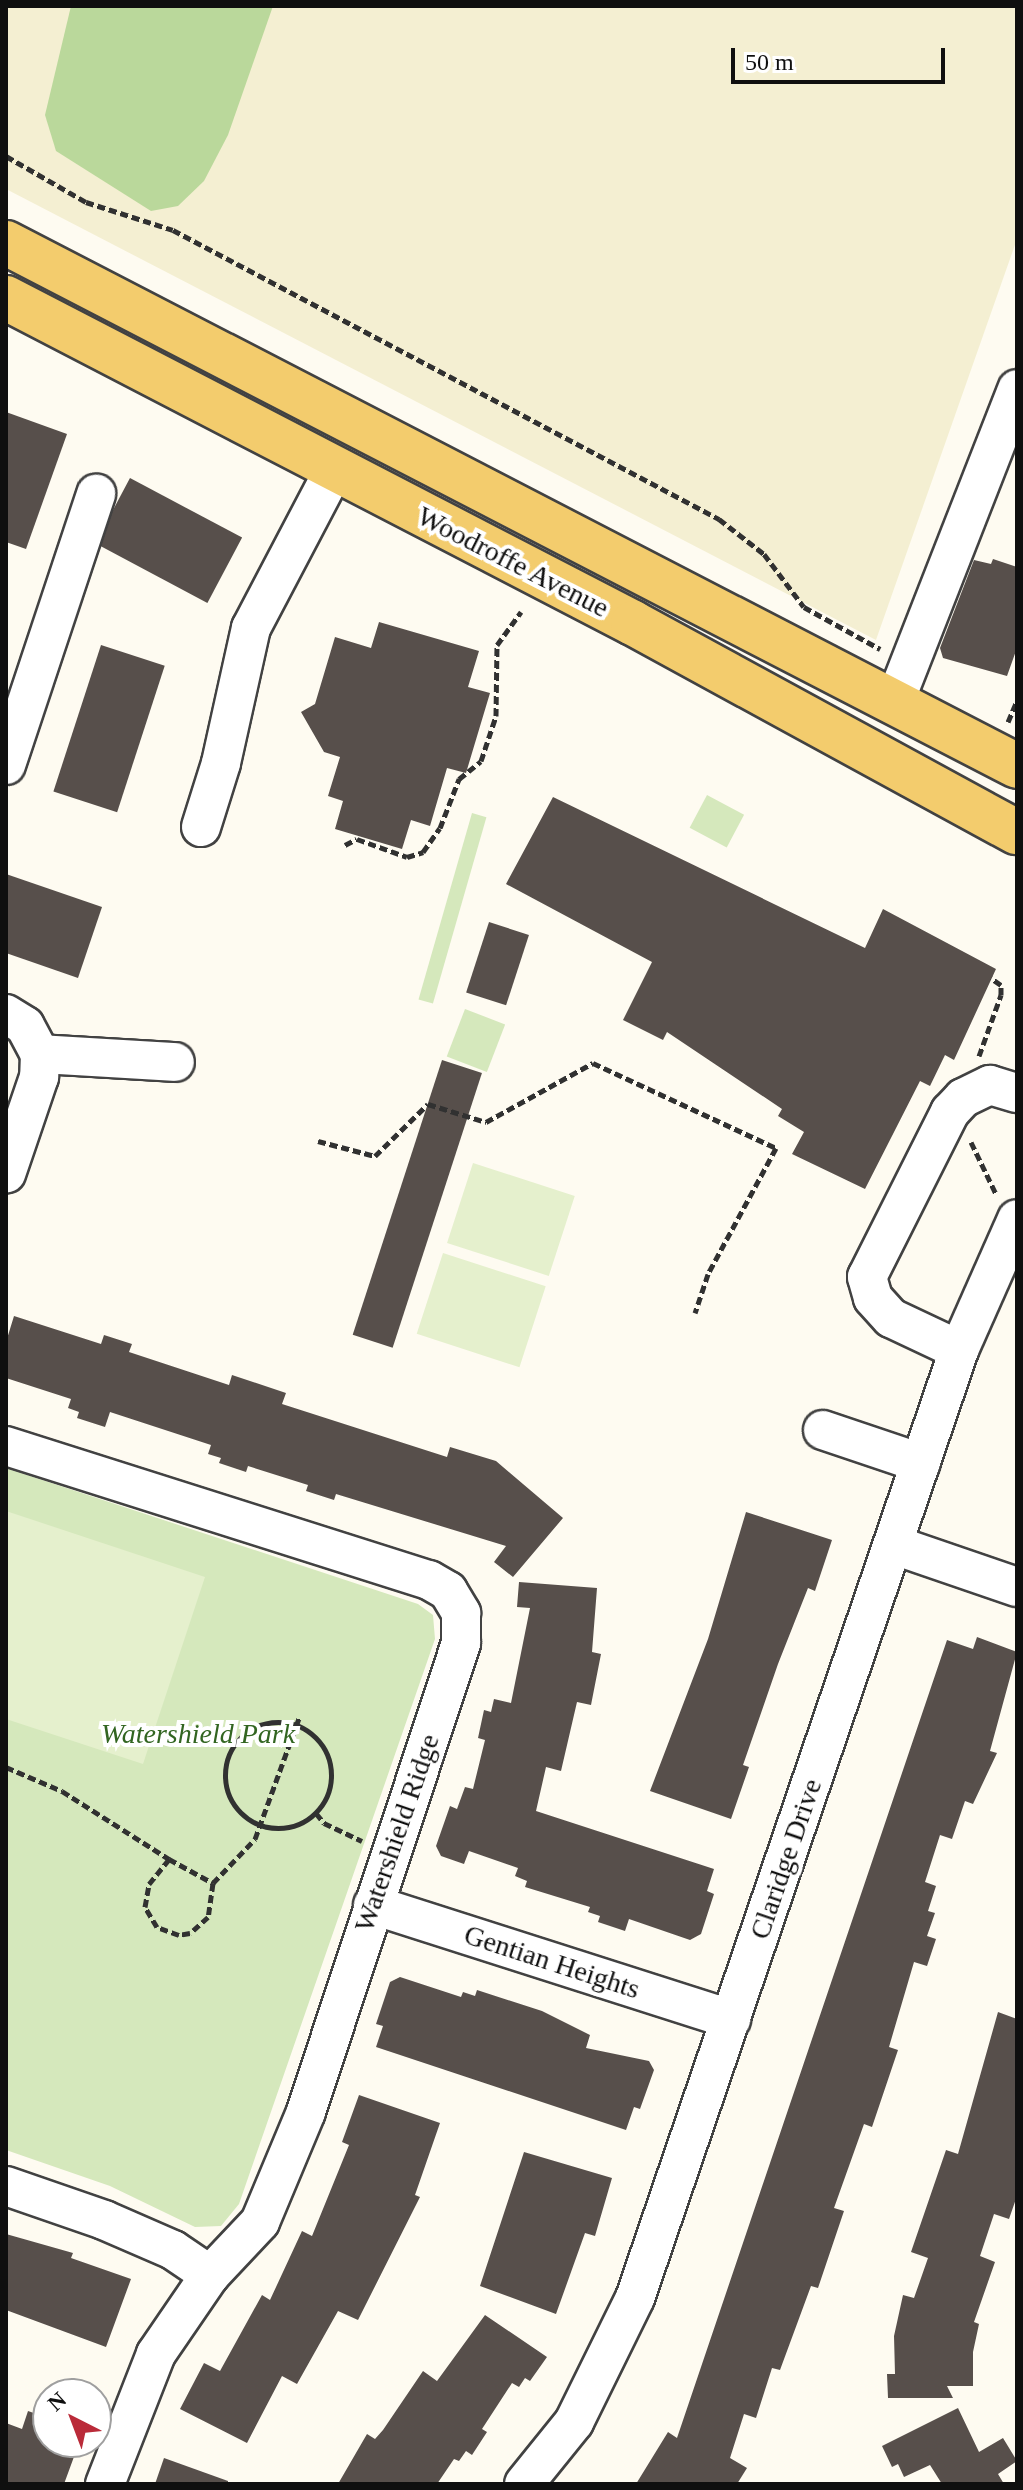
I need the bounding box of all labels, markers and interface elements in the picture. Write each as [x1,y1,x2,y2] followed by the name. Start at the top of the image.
[735,32,949,82] scale bar
[745,49,794,75] text: 50 m
[411,499,615,625] street label: Woodroffe Avenue
[101,1717,295,1751] park label: Watershield Park
[347,1730,447,1936] street label: Watershield Ridge
[743,1775,829,1943] street label: Claridge Drive
[460,1918,644,2006] street label: Gentian Heights
[32,2378,112,2458] north arrow
[43,2387,71,2416] text: N

